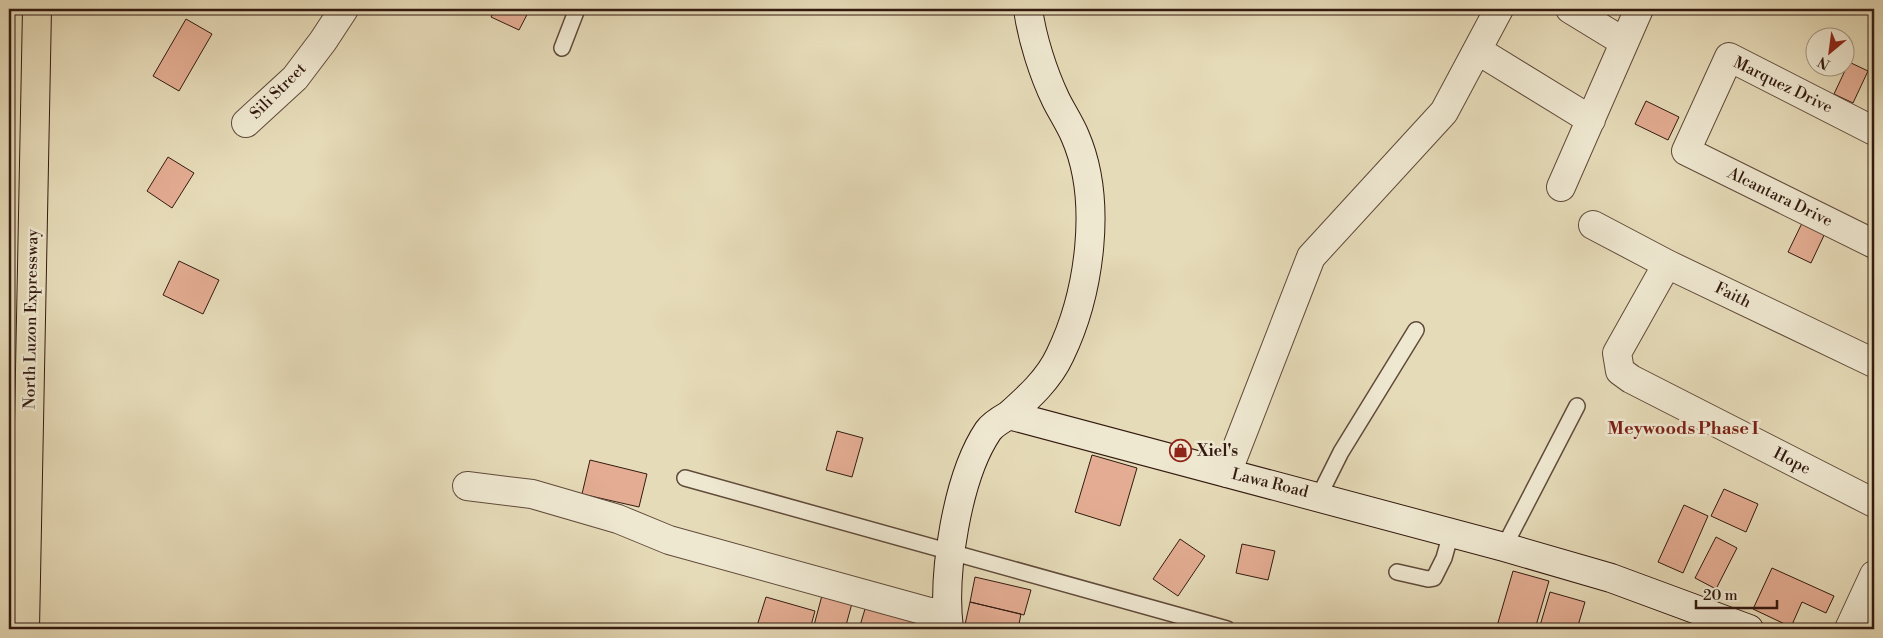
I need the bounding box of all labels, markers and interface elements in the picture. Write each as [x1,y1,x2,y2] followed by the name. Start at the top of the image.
[1806,28,1856,78] north arrow
[1730,52,1836,118] street label: Marquez Drive
[1815,52,1833,73] text: N
[246,59,310,123] street label: Sili Street
[1723,162,1836,231] street label: Alcantara Drive
[19,228,43,409] street label: North Luzon Expressway
[1711,278,1755,313] street label: Faith
[1607,417,1759,440] district label: Meywoods Phase I
[1169,439,1193,463] shop icon: Xiel's
[1196,441,1238,461] place label: Xiel's
[1770,443,1814,479] street label: Hope
[1230,464,1310,502] street label: Lawa Road
[1696,578,1777,610] scale bar
[1703,586,1738,605] text: 20 m

